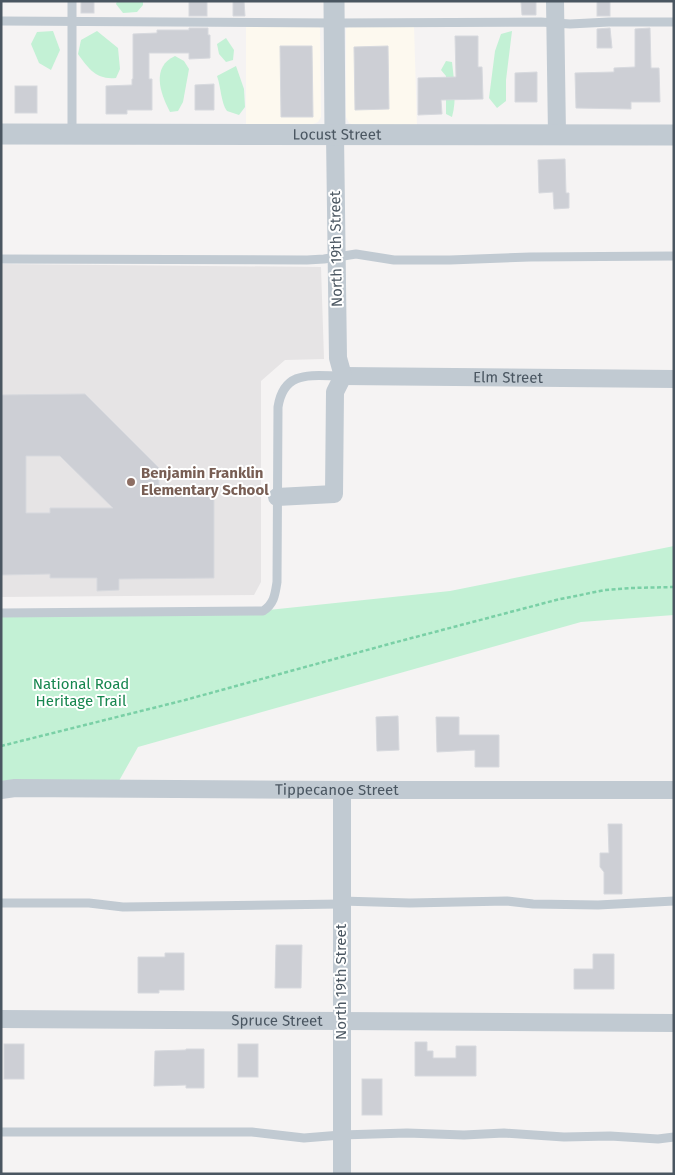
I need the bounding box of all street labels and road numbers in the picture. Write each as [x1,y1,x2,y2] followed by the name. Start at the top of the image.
[293,125,382,144] street label: Locust Street
[326,190,346,307] street label: North 19th Street
[473,368,544,387] street label: Elm Street
[275,781,399,799] street label: Tippecanoe Street
[332,923,350,1040] street label: North 19th Street
[231,1011,323,1030] street label: Spruce Street

